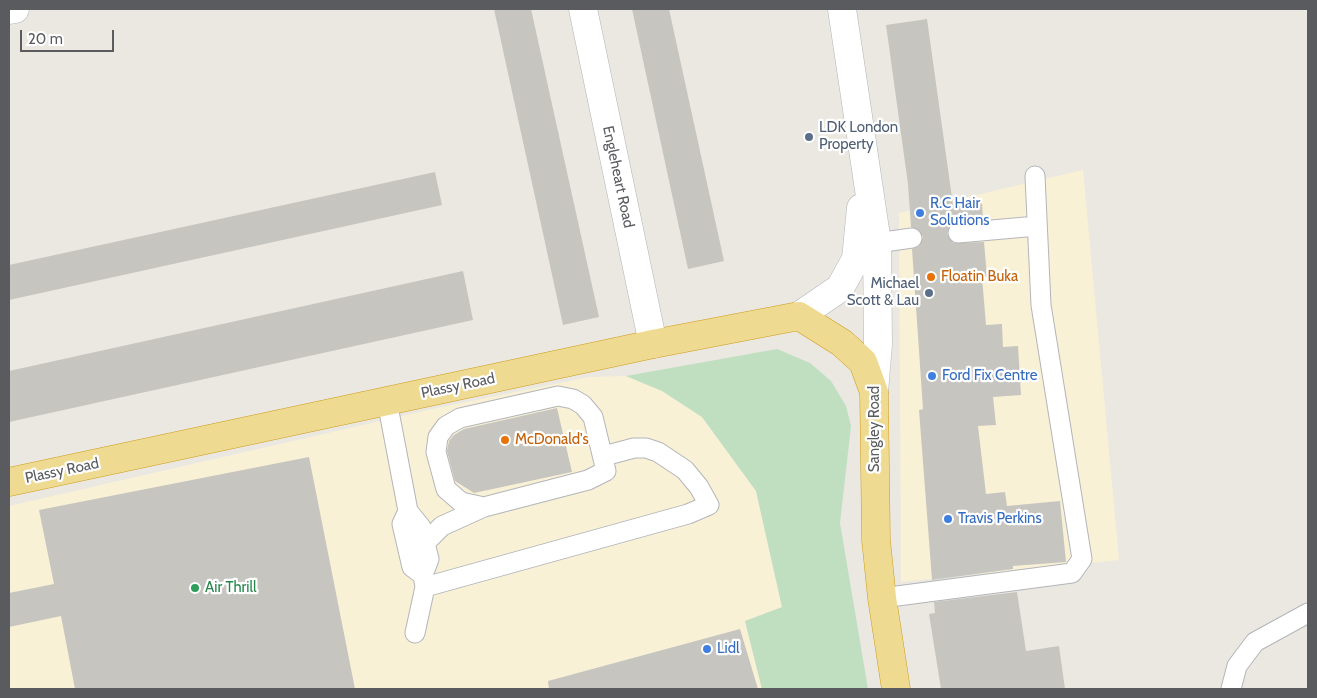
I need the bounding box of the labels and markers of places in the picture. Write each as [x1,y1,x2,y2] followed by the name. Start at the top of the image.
[819,119,898,154] place label: LDK London Property
[803,131,815,143] marker: LDK London Property
[930,195,989,230] place label: R.C Hair Solutions
[914,207,926,219] marker: R.C Hair Solutions
[941,268,1018,286] place label: Floatin Buka
[925,271,937,283] marker: Floatin Buka
[847,275,919,310] place label: Michael Scott & Lau
[923,287,935,299] marker: Michael Scott & Lau
[942,367,1037,385] place label: Ford Fix Centre
[926,370,938,382] marker: Ford Fix Centre
[515,431,589,449] place label: McDonald's
[499,434,511,446] marker: McDonald's
[958,510,1042,528] place label: Travis Perkins
[942,513,954,525] marker: Travis Perkins
[205,579,257,597] place label: Air Thrill
[189,582,201,594] marker: Air Thrill
[717,640,740,658] place label: Lidl
[701,643,713,655] marker: Lidl

